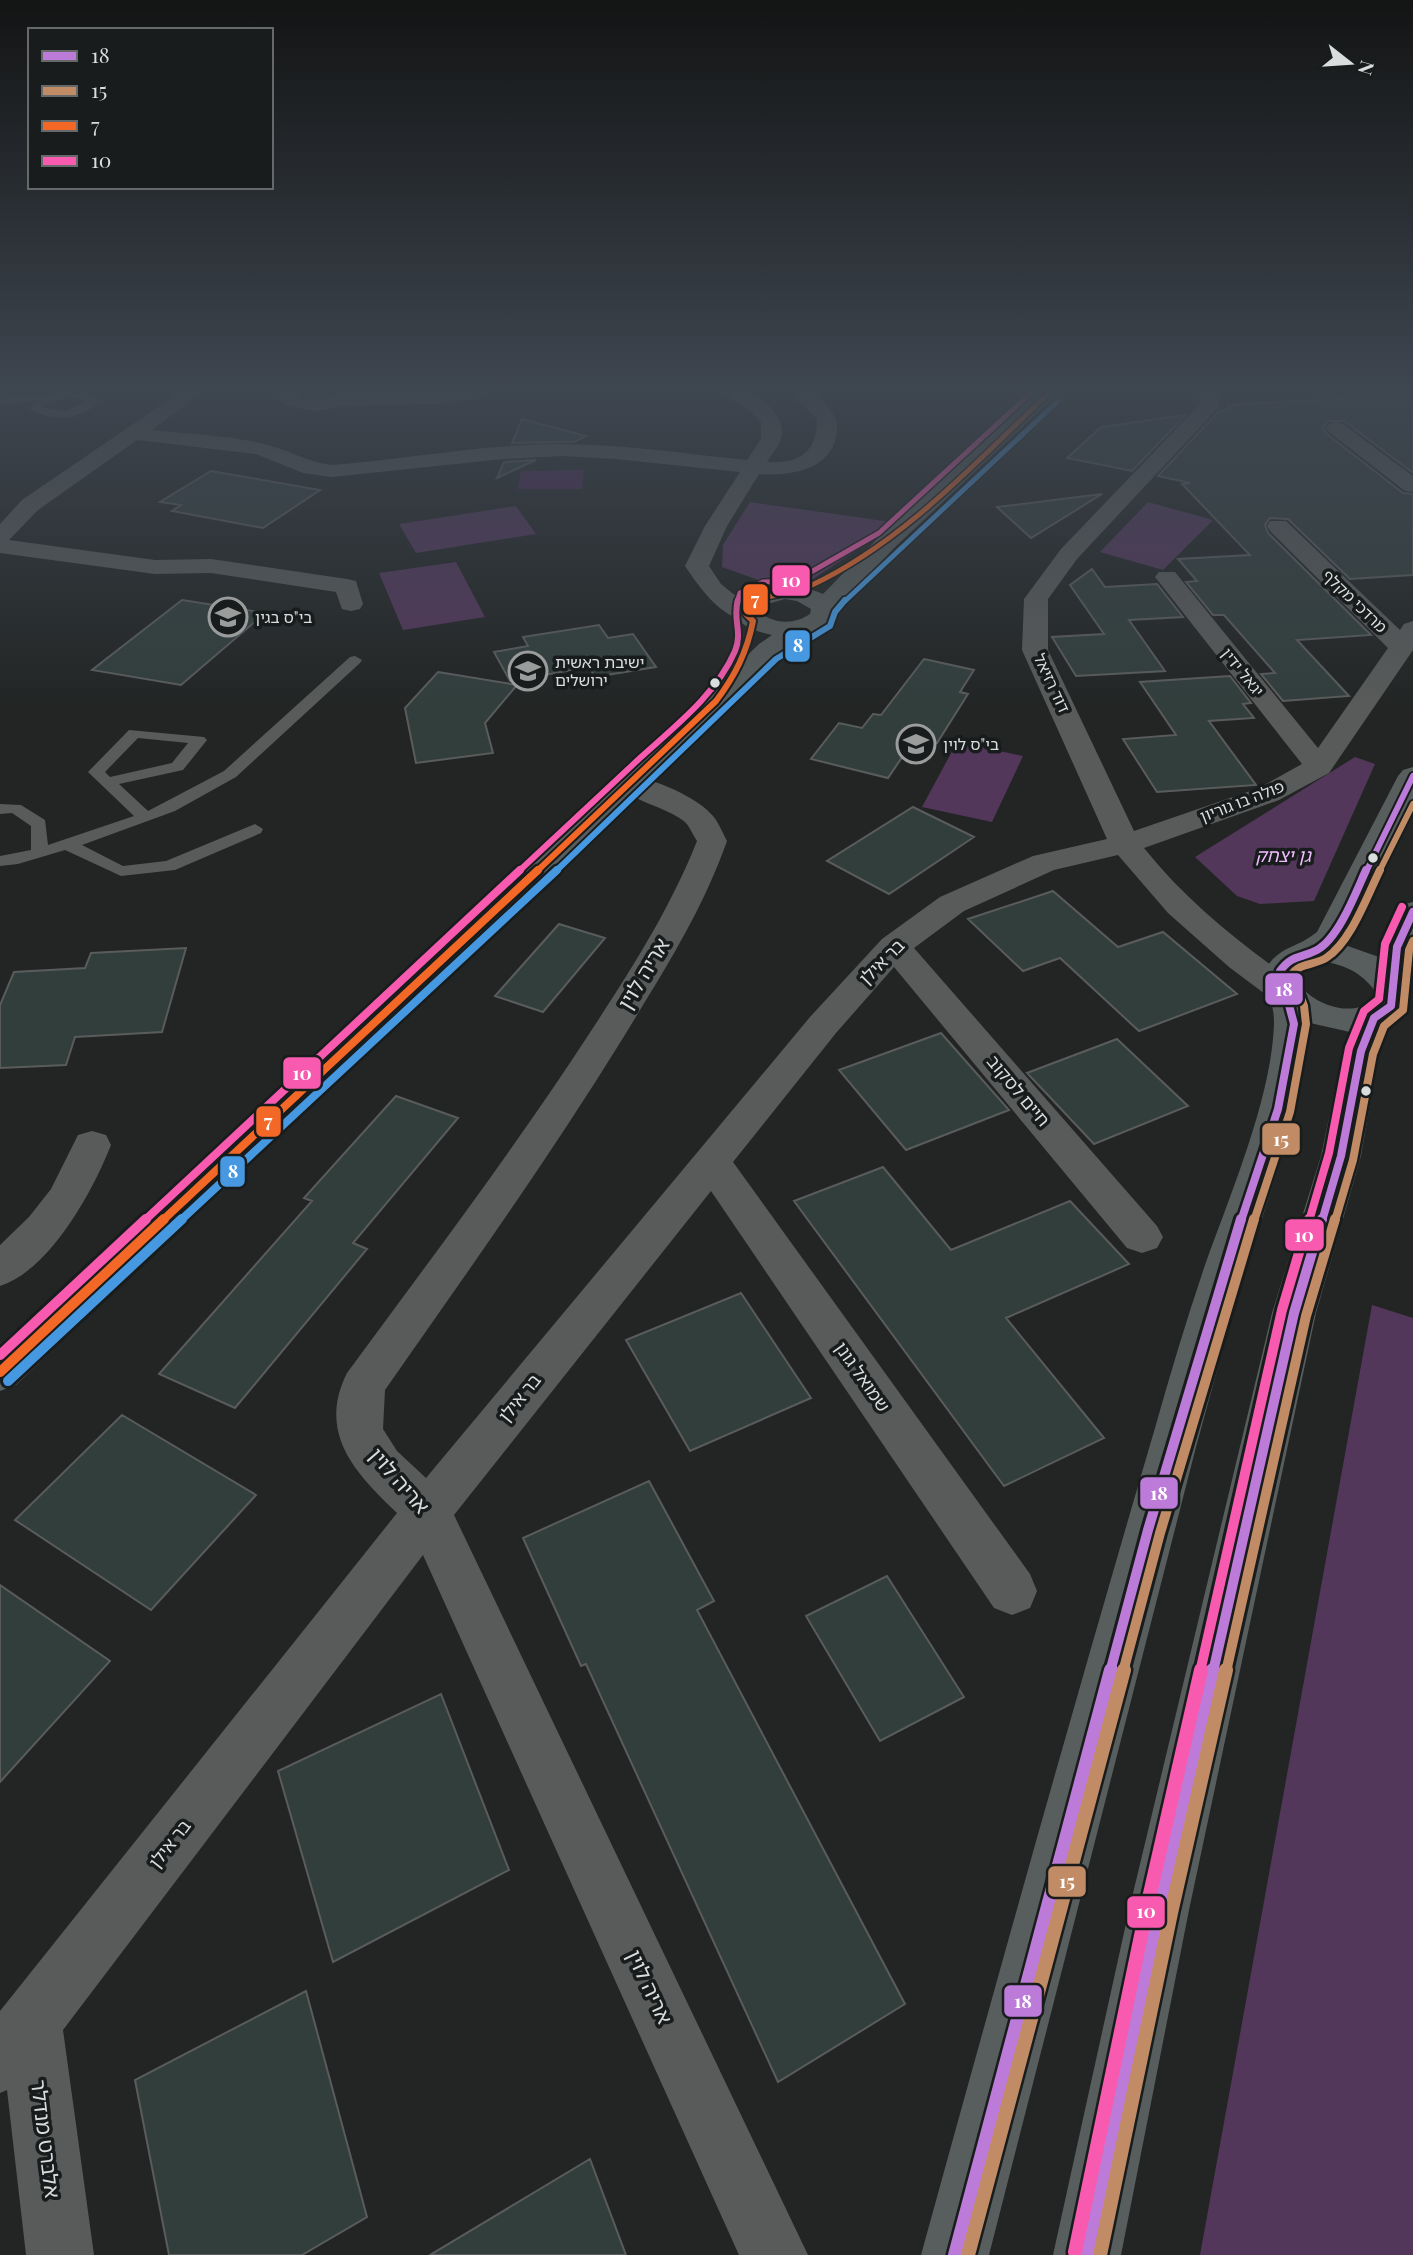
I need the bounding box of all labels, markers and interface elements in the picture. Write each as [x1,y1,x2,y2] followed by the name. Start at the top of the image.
[28,28,273,189] legend
[1315,28,1385,98] north arrow
[91,40,110,68] text: 18
[1353,58,1382,79] text: N
[91,75,107,103] text: 15
[91,110,100,138] text: 7
[91,145,111,173] text: 10
[771,564,811,597] line badge: 10
[1318,565,1392,637] street label: מרדכי מקלף
[781,566,801,592] text: 10
[742,583,769,616] line badge: 7
[751,585,760,611] text: 7
[207,596,249,638] school or university icon: בי"ס בגין
[255,606,313,627] place label: בי"ס בגין
[784,629,811,663] line badge: 8
[793,631,803,657] text: 8
[1217,643,1269,700] street label: יגאל ידין
[507,650,549,692] school or university icon: ישיבת ראשית ירושלים
[1030,650,1075,716] street label: דוד רזיאל
[555,651,644,690] place label: ישיבת ראשית ירושלים
[708,676,722,690] unlabelled marker
[895,723,937,765] school or university icon: בי"ס לוין
[943,733,999,754] place label: בי"ס לוין
[1197,775,1287,826] street label: פולה בו גוריון
[1255,843,1312,867] park label: גן יצחק
[1366,851,1380,865] unlabelled marker
[610,932,675,1014] street label: אריה לוין
[853,933,909,989] street label: בר אילן
[1264,972,1304,1006] line badge: 18
[1275,975,1293,1001] text: 18
[982,1050,1056,1131] street label: חיים לסקוב
[282,1056,322,1090] line badge: 10
[292,1059,312,1085] text: 10
[1359,1084,1373,1098] unlabelled marker
[255,1105,282,1138] line badge: 7
[264,1107,273,1133] text: 7
[1261,1122,1301,1156] line badge: 15
[1273,1125,1289,1151] text: 15
[219,1155,246,1188] line badge: 8
[228,1157,238,1183] text: 8
[1284,1218,1325,1252] line badge: 10
[1294,1221,1314,1247] text: 10
[830,1337,896,1416] street label: שמואל גונן
[492,1368,546,1426] street label: בר אילן
[364,1441,437,1519] street label: אריה לוין
[1139,1476,1179,1510] line badge: 18
[1150,1479,1168,1505] text: 18
[143,1814,196,1873] street label: בר אילן
[1047,1865,1087,1898] line badge: 15
[1059,1867,1075,1893] text: 15
[1126,1895,1166,1929] line badge: 10
[1136,1897,1156,1923] text: 10
[621,1945,680,2028] street label: אריה לוין
[1003,1984,1043,2018] line badge: 18
[1014,1987,1032,2013] text: 18
[26,2078,68,2200] street label: אלברט מנדלר

